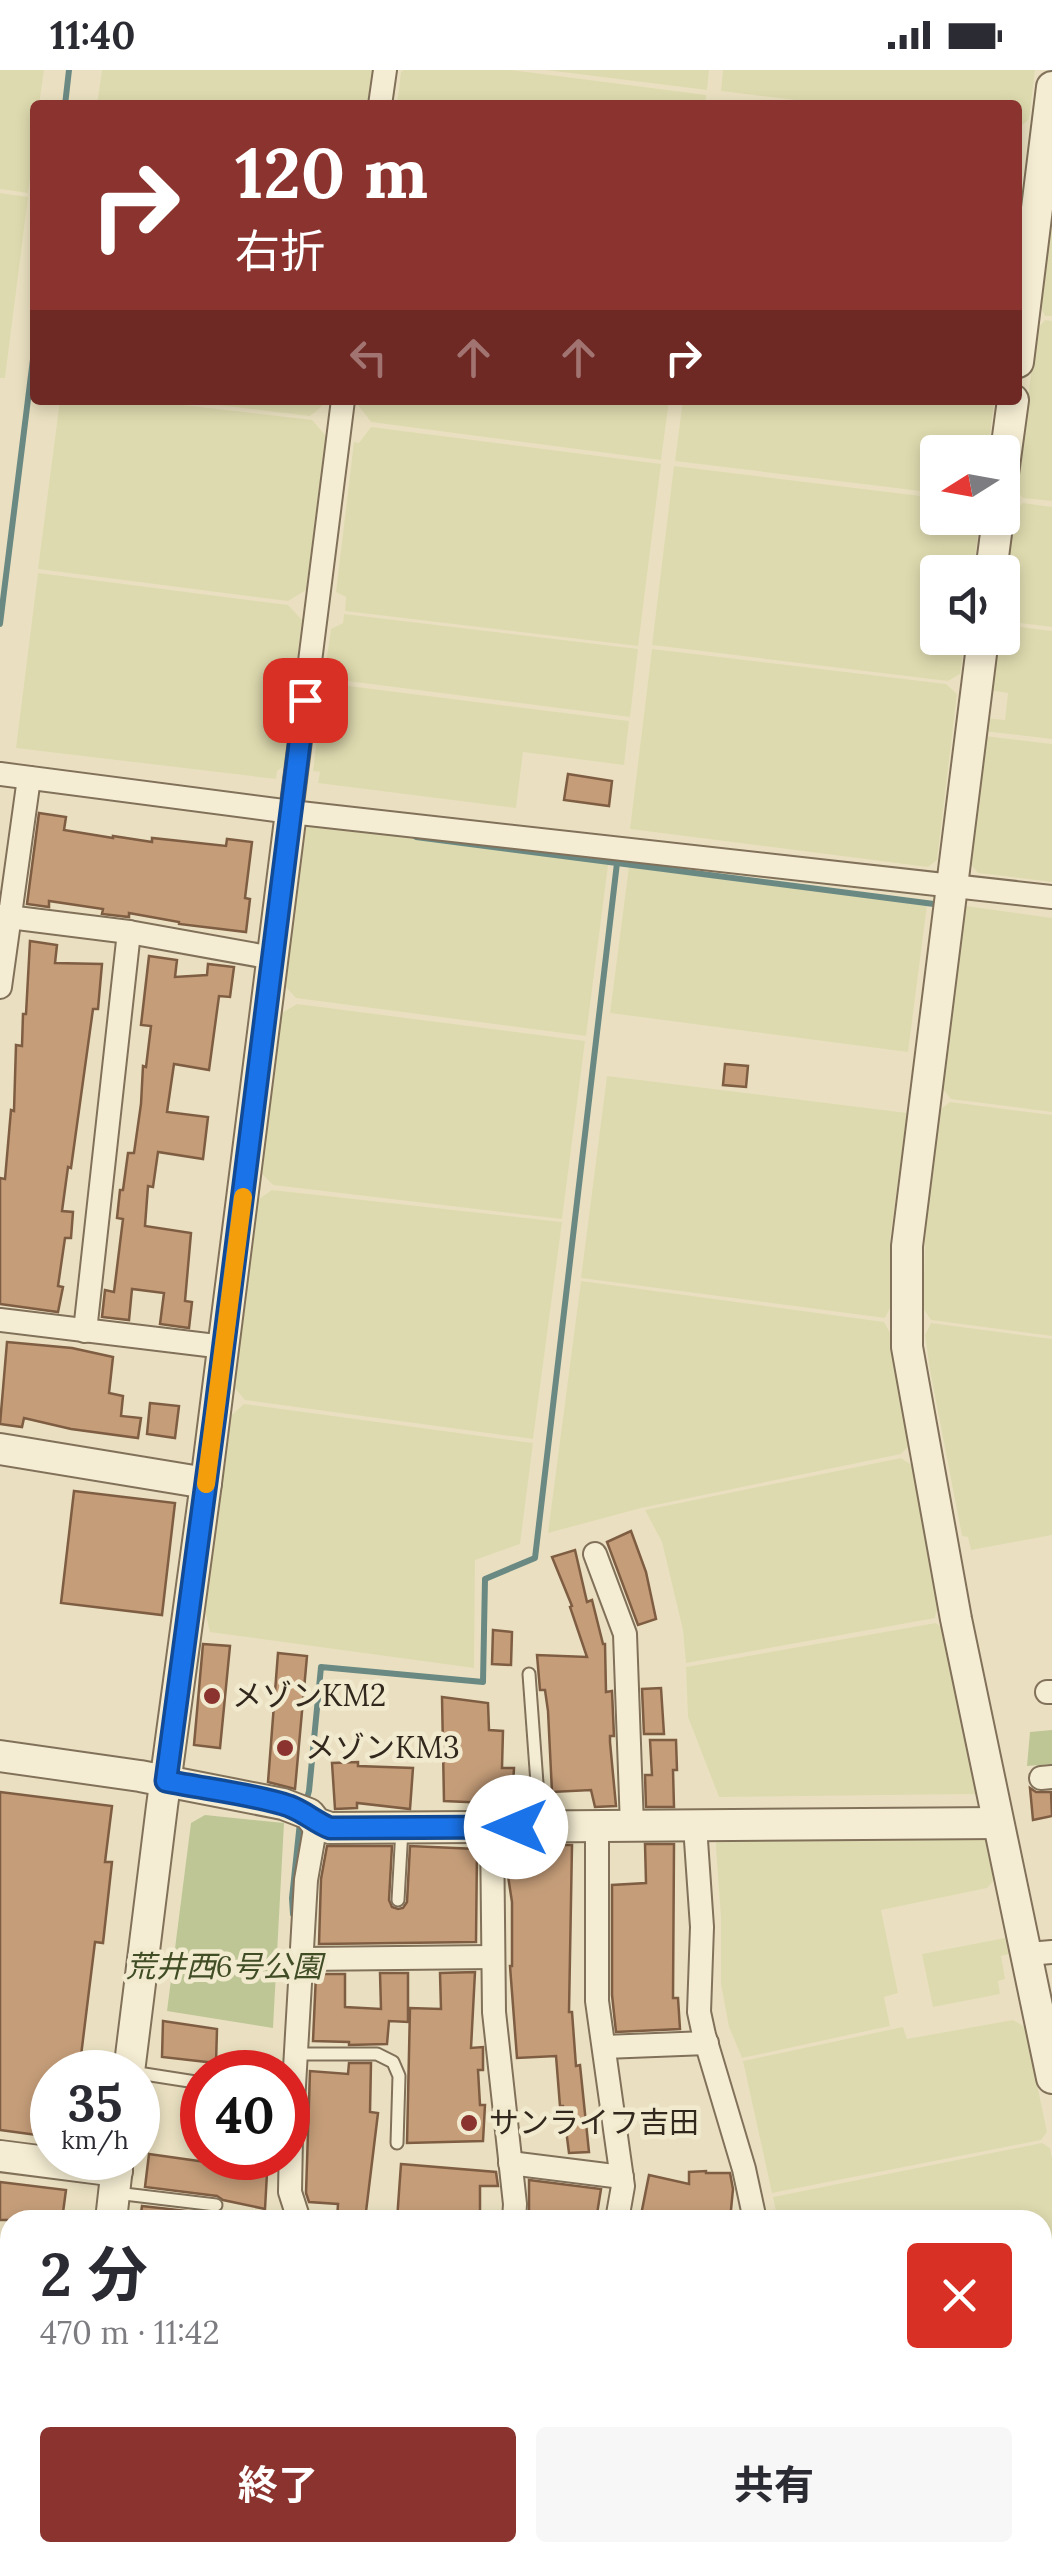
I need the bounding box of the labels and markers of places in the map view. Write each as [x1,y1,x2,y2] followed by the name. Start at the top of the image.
[263,658,348,743] pin
[232,1676,386,1714] place label: メゾンKM2
[201,1685,223,1707] marker: メゾンKM2
[305,1728,460,1766] place label: メゾンKM3
[274,1737,296,1759] marker: メゾンKM3
[489,2103,699,2141] place label: サンライフ吉田
[458,2112,480,2134] marker: サンライフ吉田

